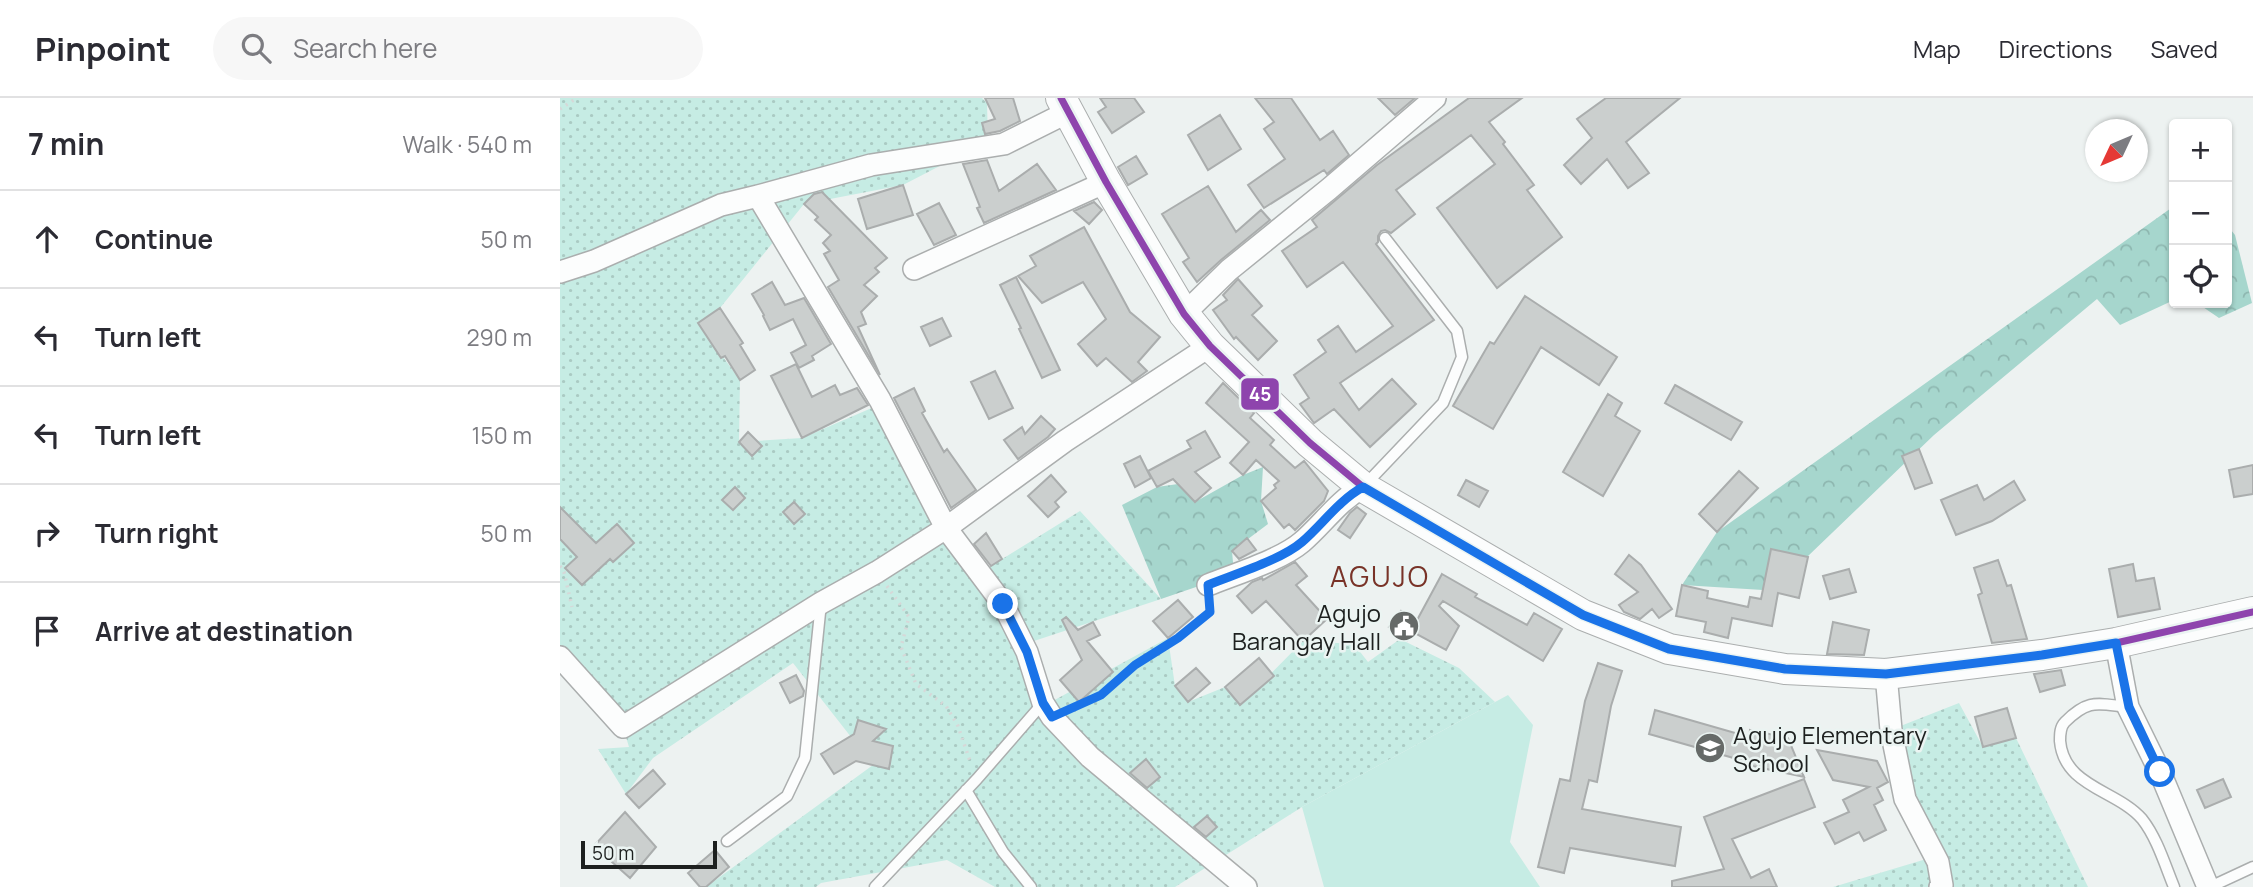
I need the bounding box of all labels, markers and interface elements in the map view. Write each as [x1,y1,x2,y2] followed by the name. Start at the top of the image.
[213,17,703,80] search box
[35,26,171,71] text: Pinpoint
[237,29,275,67] icon: search
[293,30,437,66] text: Search here
[1913,32,1961,65] text: Map
[1999,32,2112,65] text: Directions
[2150,32,2218,65] text: Saved
[2085,119,2148,182] north arrow
[2169,119,2232,308] map controls
[2169,119,2232,182] button: +
[28,123,104,164] text: 7 min
[403,128,532,160] text: Walk · 540 m
[2169,182,2232,245] button: −
[28,220,66,258] icon: ahead
[95,221,213,257] text: Continue
[481,223,532,255] text: 50 m
[2169,245,2232,308] button: locate
[28,318,66,356] icon: left
[95,319,202,355] text: Turn left
[466,321,532,353] text: 290 m
[1240,377,1280,411] line badge: 45
[1249,381,1271,407] text: 45
[28,416,66,454] icon: left
[95,417,202,453] text: Turn left
[472,419,532,451] text: 150 m
[28,514,66,552] icon: right
[95,515,219,551] text: Turn right
[481,517,532,549] text: 50 m
[1330,557,1430,595] district label: AGUJO
[987,588,1018,619] route end
[1232,596,1381,657] place label: Agujo Barangay Hall
[1387,609,1421,643] public building icon: Agujo Barangay Hall
[28,612,66,650] icon: arrive
[95,613,353,649] text: Arrive at destination
[1733,718,1927,779] place label: Agujo Elementary School
[1693,731,1727,765] school or university icon: Agujo Elementary School
[2144,756,2175,787] route start
[581,838,718,870] scale bar
[592,840,634,866] text: 50 m

